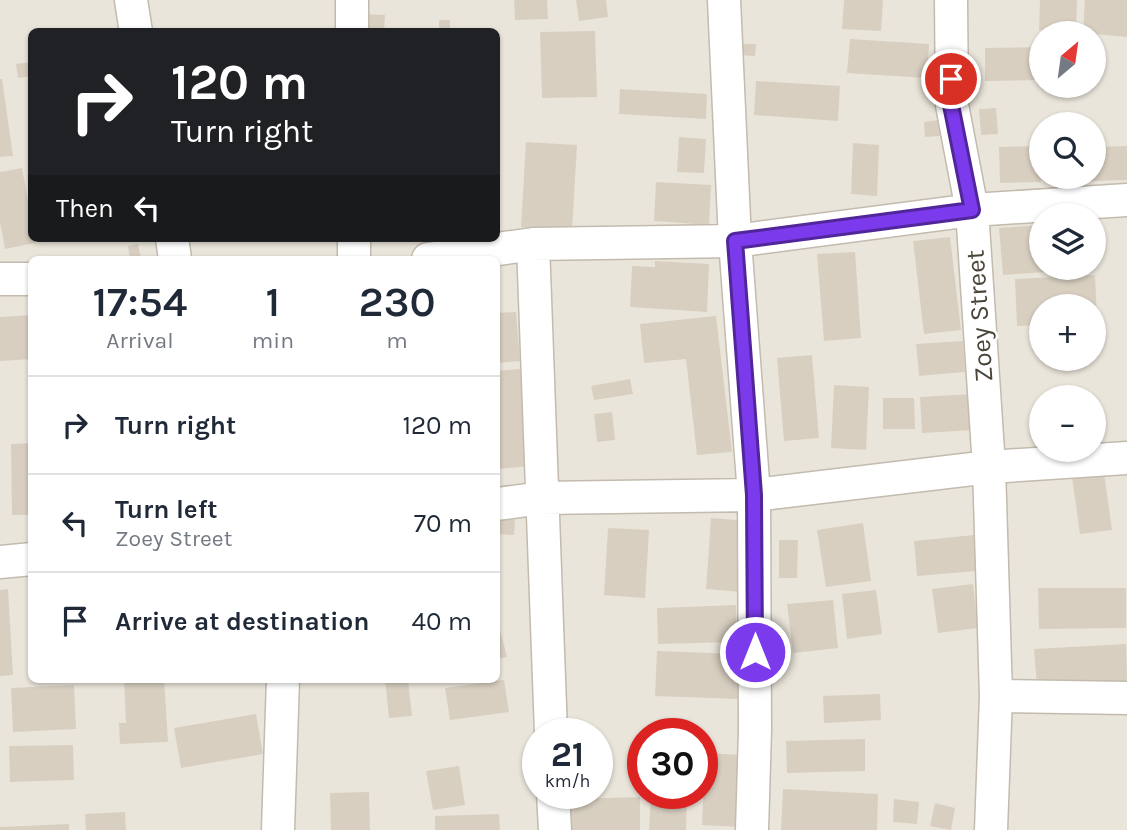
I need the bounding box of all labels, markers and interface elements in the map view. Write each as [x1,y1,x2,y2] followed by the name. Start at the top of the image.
[1029,21,1106,98] north arrow
[1029,21,1106,462] map controls
[921,49,981,109] pin
[171,54,308,111] text: 120 m
[56,56,147,147] icon: right
[932,60,970,98] icon: arrive
[1029,112,1106,189] button: search
[171,113,313,150] text: Turn right
[128,189,166,227] icon: left
[56,193,114,224] text: Then
[1029,203,1106,280] button: layers
[959,249,1000,383] street label: Zoey Street
[92,277,187,327] text: 17:54
[266,277,280,327] text: 1
[359,277,436,327] text: 230
[1029,294,1106,371] button: +
[106,327,174,354] text: Arrival
[252,327,294,354] text: min
[386,327,408,354] text: m
[1029,385,1106,462] button: −
[56,406,94,444] icon: right
[115,410,236,441] text: Turn right
[402,410,472,441] text: 120 m
[115,494,217,525] text: Turn left
[56,504,94,542] icon: left
[414,508,472,539] text: 70 m
[115,525,232,552] text: Zoey Street
[56,602,94,640] icon: arrive
[115,606,369,637] text: Arrive at destination
[412,606,472,637] text: 40 m
[718,615,792,689] position arrow
[627,718,718,809] speed limit sign: 30
[551,734,584,775] text: 21
[545,770,590,792] text: km/h

